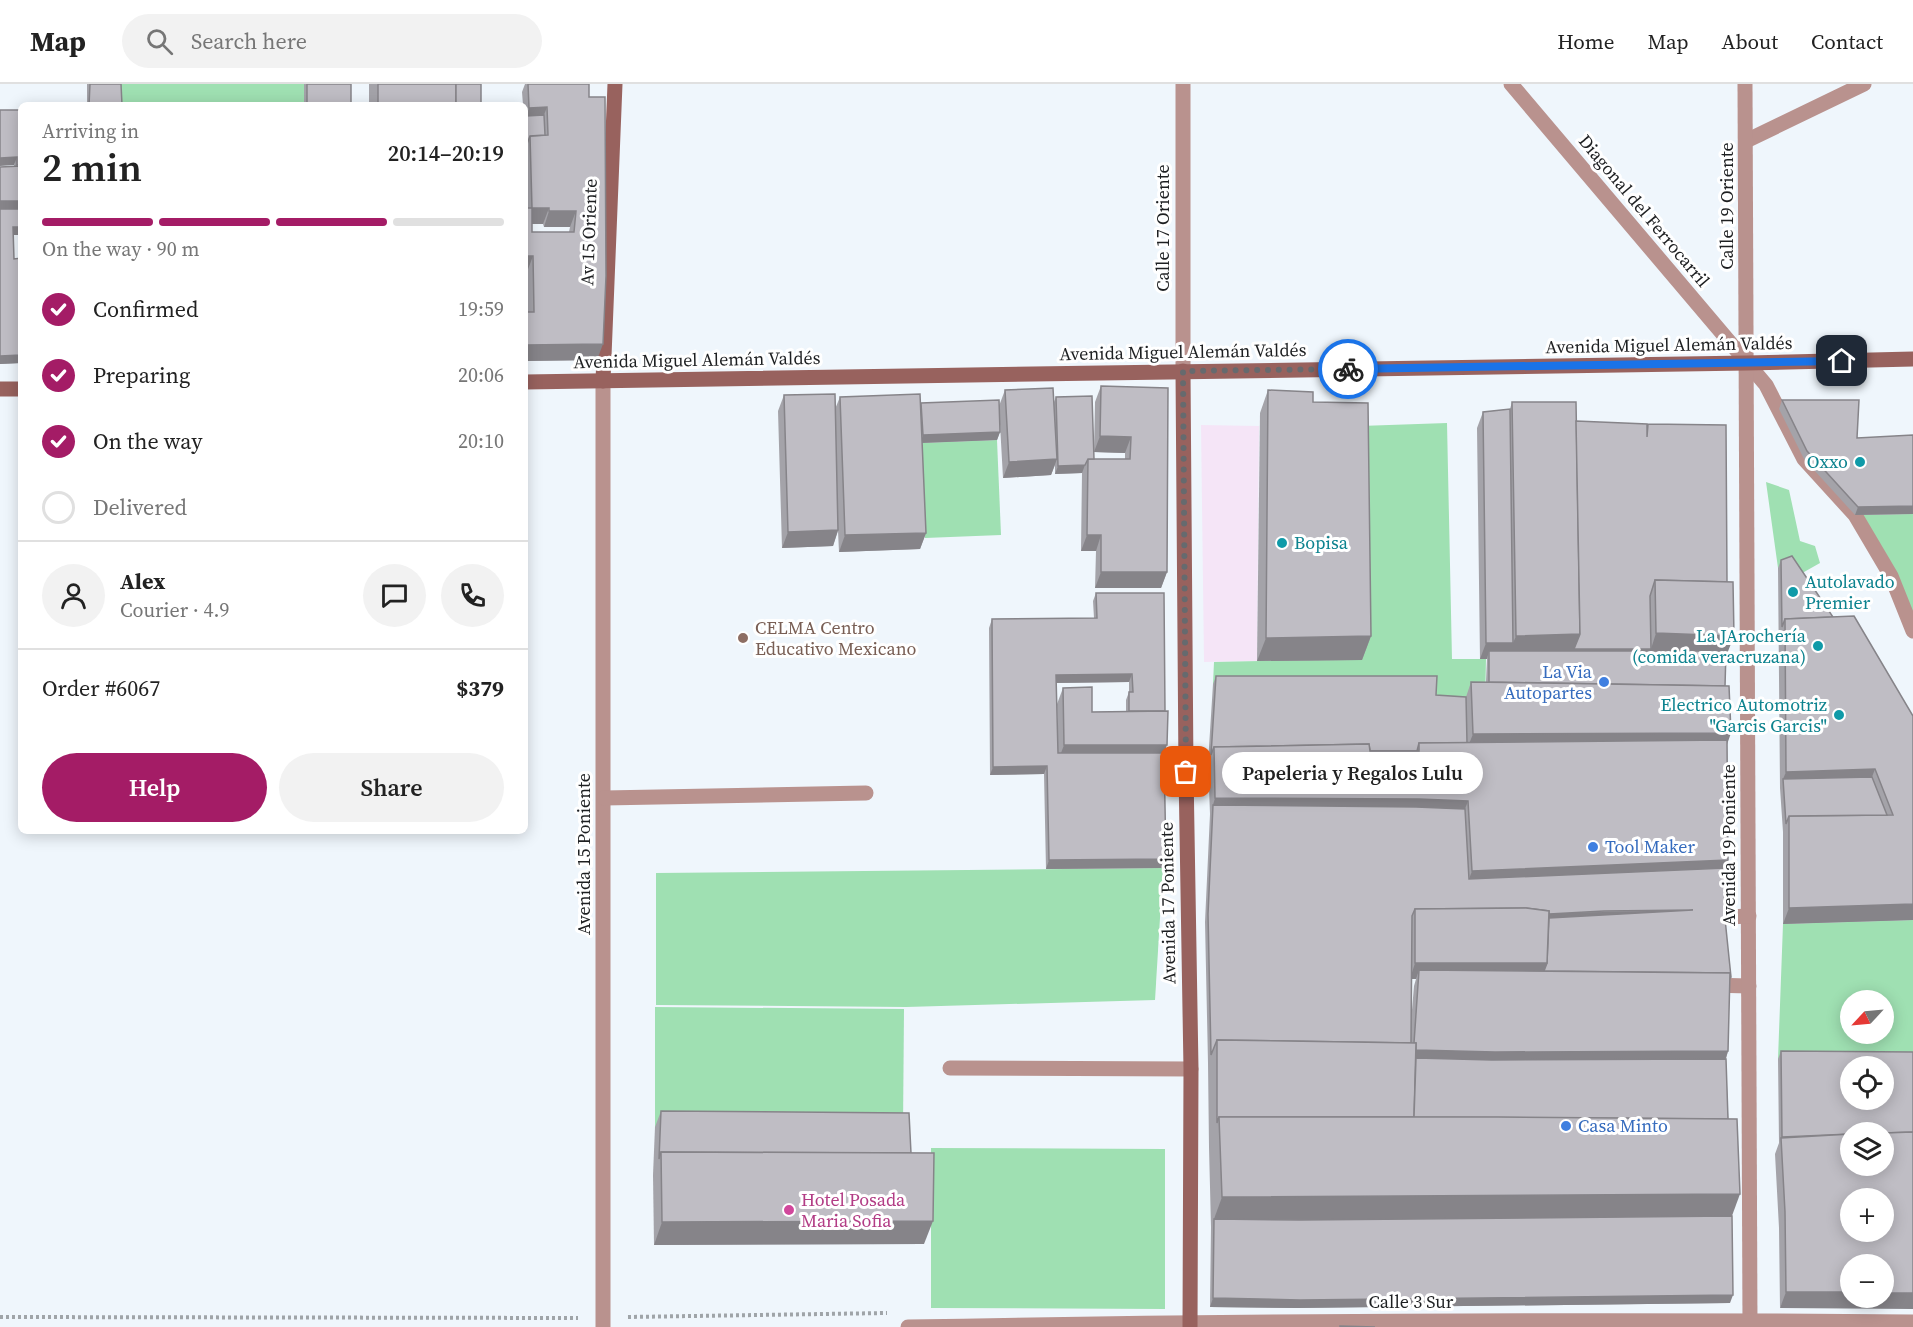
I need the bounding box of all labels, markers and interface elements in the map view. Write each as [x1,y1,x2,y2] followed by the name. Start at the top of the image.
[122,14,542,68] search box
[30,22,86,60] text: Map
[143,25,176,58] icon: search
[191,26,307,56] text: Search here
[1557,27,1615,56] text: Home
[1648,27,1689,56] text: Map
[1722,27,1778,56] text: About
[1811,27,1883,56] text: Contact
[42,117,139,145] text: Arriving in
[1573,129,1716,292] street label: Diagonal del Ferrocarril
[388,138,504,168] text: 20:14–20:19
[42,141,142,194] text: 2 min
[1714,142,1739,270] street label: Calle 19 Oriente
[1150,164,1175,292] street label: Calle 17 Oriente
[574,178,603,286] street label: Av 15 Oriente
[42,235,199,263] text: On the way · 90 m
[42,293,75,326] icon: check
[93,294,198,324] text: Confirmed
[458,295,504,323] text: 19:59
[1545,330,1793,359] street label: Avenida Miguel Alemán Valdés
[1816,335,1867,386] pin
[1059,337,1307,366] street label: Avenida Miguel Alemán Valdés
[1318,339,1378,399] courier
[1825,344,1858,377] icon: home
[573,345,821,374] street label: Avenida Miguel Alemán Valdés
[1332,353,1365,386] icon: bike
[42,359,75,392] icon: check
[93,360,190,390] text: Preparing
[458,361,504,389] text: 20:06
[42,425,75,458] icon: check
[93,426,202,456] text: On the way
[458,427,504,455] text: 20:10
[1807,449,1848,474] place label: Oxxo
[1853,455,1867,469] marker: Oxxo
[93,492,187,522] text: Delivered
[1294,530,1349,555] place label: Bopisa
[1275,536,1289,550] marker: Bopisa
[42,564,105,627] button: person
[363,564,426,627] button: chat
[441,564,504,627] button: phone
[120,566,165,596] text: Alex
[1805,569,1895,615] place label: Autolavado Premier
[1786,585,1800,599] marker: Autolavado Premier
[120,596,229,624] text: Courier · 4.9
[755,615,917,661] place label: CELMA Centro Educativo Mexicano
[1632,623,1807,669] place label: La JArochería (comida veracruzana)
[736,631,750,645] marker: CELMA Centro Educativo Mexicano
[1811,639,1825,653] marker: La JArochería (comida veracruzana)
[1504,659,1593,705] place label: La Via Autopartes
[42,673,160,703] text: Order #6067
[456,673,504,703] text: $379
[1597,675,1611,689] marker: La Via Autopartes
[1660,692,1827,738] place label: Electrico Automotriz "Garcis Garcis"
[1832,708,1846,722] marker: Electrico Automotriz "Garcis Garcis"
[1160,746,1211,797] pin
[1222,751,1483,793] callout: Papeleria y Regalos Lulu
[42,753,267,822] button: Help
[279,753,504,822] button: Share
[1169,755,1202,788] icon: bag
[1242,759,1463,787] text: Papeleria y Regalos Lulu
[1716,764,1741,926] street label: Avenida 19 Poniente
[571,773,596,935] street label: Avenida 15 Poniente
[1154,822,1181,984] street label: Avenida 17 Poniente
[1605,834,1695,859] place label: Tool Maker
[1586,840,1600,854] marker: Tool Maker
[1840,990,1894,1044] north arrow
[1840,990,1894,1308] map controls
[1840,1056,1894,1110] button: locate
[1578,1113,1668,1138] place label: Casa Minto
[1559,1119,1573,1133] marker: Casa Minto
[1840,1122,1894,1176] button: layers
[801,1187,906,1233] place label: Hotel Posada Maria Sofia
[1840,1188,1894,1242] button: +
[782,1203,796,1217] marker: Hotel Posada Maria Sofia
[1840,1254,1894,1308] button: −
[1369,1289,1454,1314] street label: Calle 3 Sur

